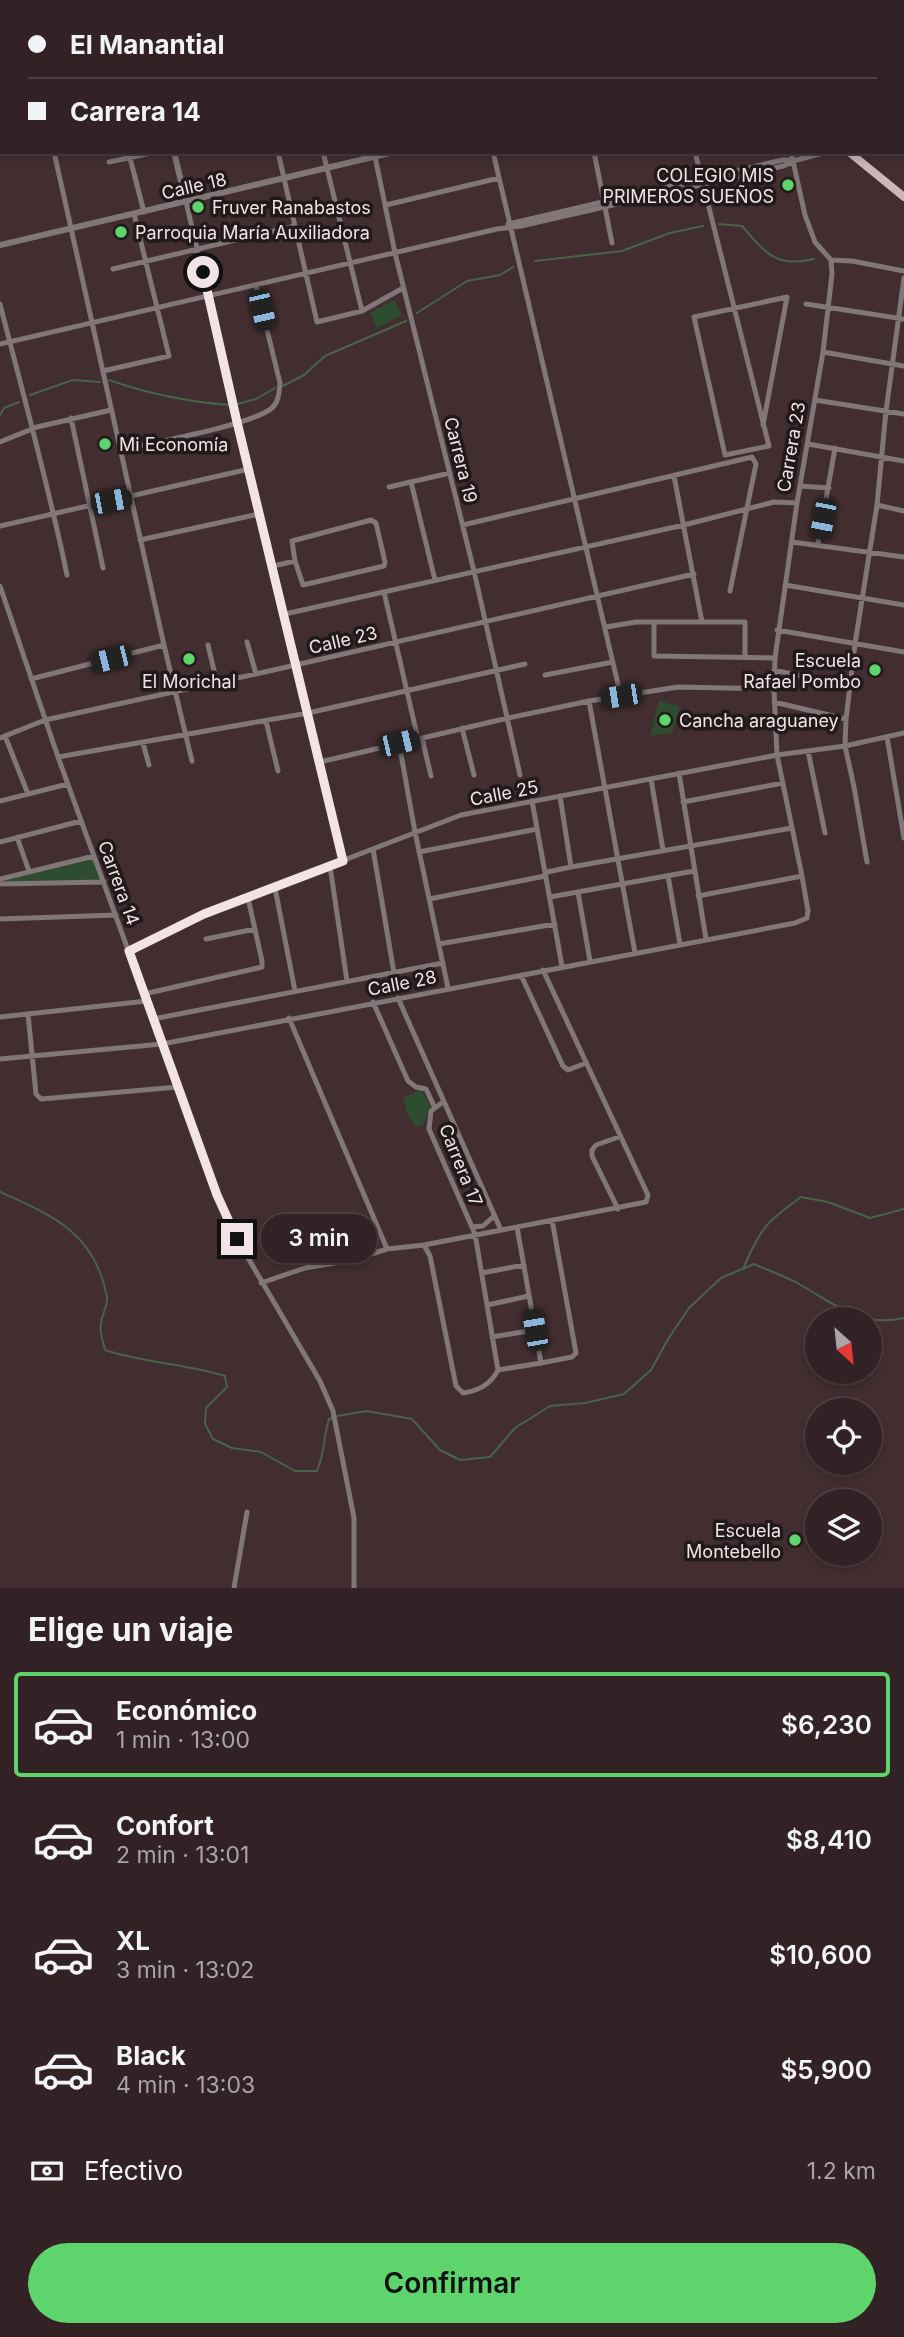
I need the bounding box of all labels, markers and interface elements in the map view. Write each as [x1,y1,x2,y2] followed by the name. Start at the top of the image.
[70,29,225,60] text: El Manantial
[70,96,201,127] text: Carrera 14
[602,165,774,207] place label: COLEGIO MIS PRIMEROS SUEÑOS
[159,168,229,204] street label: Calle 18
[780,177,796,193] marker: COLEGIO MIS PRIMEROS SUEÑOS
[212,197,371,218] place label: Fruver Ranabastos
[190,199,206,215] marker: Fruver Ranabastos
[135,222,370,243] place label: Parroquia María Auxiliadora
[113,224,129,240] marker: Parroquia María Auxiliadora
[187,256,219,288] route start
[248,287,277,333] car
[773,400,809,494] street label: Carrera 23
[440,415,482,505] street label: Carrera 19
[119,434,228,455] place label: Mi Economía
[97,436,113,452] marker: Mi Economía
[89,487,134,515] car
[809,496,838,542] car
[307,622,379,658] street label: Calle 23
[89,644,134,674] car
[743,650,861,692] place label: Escuela Rafael Pombo
[181,651,197,667] marker: El Morichal
[867,662,883,678] marker: Escuela Rafael Pombo
[142,671,236,692] place label: El Morichal
[599,682,644,710] car
[679,710,839,731] place label: Cancha araguaney
[657,712,673,728] marker: Cancha araguaney
[377,728,422,758] car
[468,776,540,810] street label: Calle 25
[94,838,144,928] street label: Carrera 14
[366,966,438,1000] street label: Calle 28
[435,1121,487,1209] street label: Carrera 17
[262,1214,377,1264] callout: 3 min
[221,1223,253,1255] route end
[288,1224,350,1252] text: 3 min
[522,1307,549,1353] car
[805,1307,882,1384] north arrow
[805,1307,882,1566] map controls
[805,1398,882,1475] button: locate
[805,1489,882,1566] button: layers
[686,1520,781,1562] place label: Escuela Montebello
[787,1532,803,1548] marker: Escuela Montebello
[28,1610,233,1649] text: Elige un viaje
[32,1693,95,1756] icon: car
[116,1695,257,1726] text: Económico
[781,1709,872,1740] text: $6,230
[116,1726,250,1754] text: 1 min · 13:00
[32,1808,95,1871] icon: car
[116,1810,214,1841] text: Confort
[786,1824,872,1855] text: $8,410
[116,1841,249,1869] text: 2 min · 13:01
[32,1923,95,1986] icon: car
[116,1925,150,1956] text: XL
[769,1939,872,1970] text: $10,600
[116,1956,254,1984] text: 3 min · 13:02
[32,2038,95,2101] icon: car
[116,2040,186,2071] text: Black
[780,2054,872,2085] text: $5,900
[116,2071,255,2099] text: 4 min · 13:03
[28,2152,66,2190] icon: cash
[84,2155,183,2186] text: Efectivo
[807,2157,876,2185] text: 1.2 km
[28,2243,876,2323] button: Confirmar

